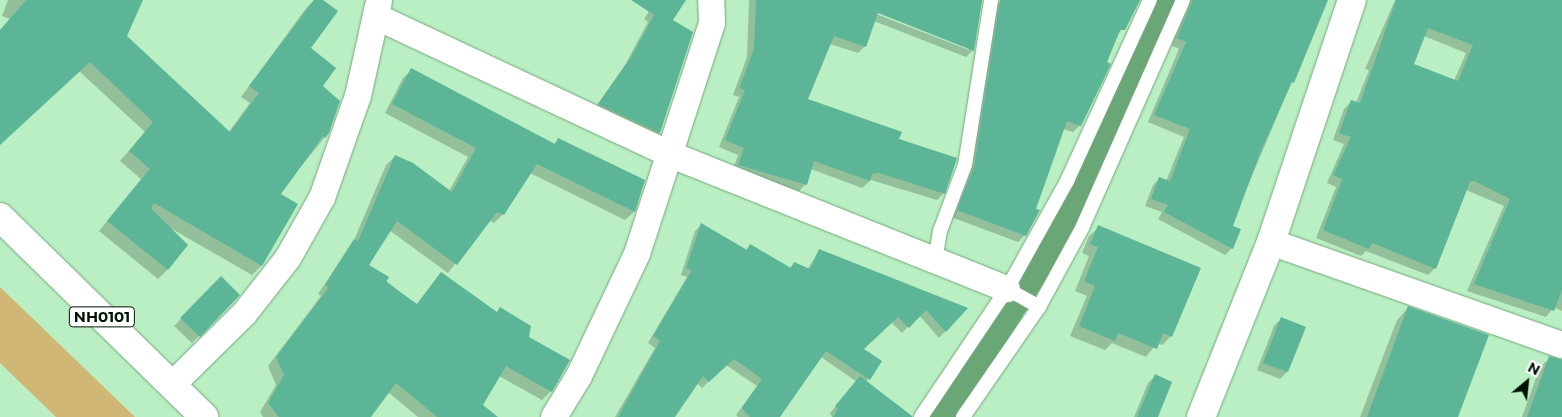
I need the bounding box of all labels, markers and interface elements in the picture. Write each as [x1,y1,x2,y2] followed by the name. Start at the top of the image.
[68,304,136,330] road number: NH0101
[1502,357,1552,407] north arrow
[1525,358,1543,379] text: N

